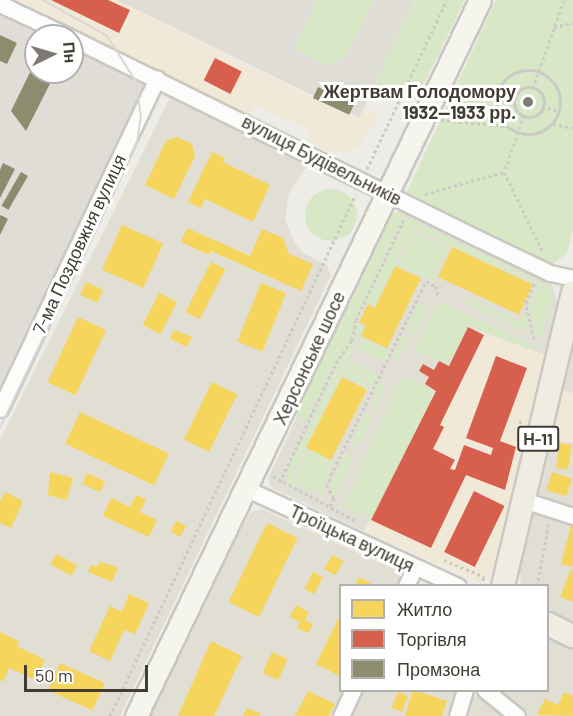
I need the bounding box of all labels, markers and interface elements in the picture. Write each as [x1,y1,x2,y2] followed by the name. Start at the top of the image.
[24,24,84,84] north arrow
[60,41,81,64] text: Пн
[324,81,516,124] place label: Жертвам Голодомору 1932—1933 рр.
[521,95,535,109] marker: Жертвам Голодомору 1932—1933 рр.
[239,110,405,210] street label: вулиця Будівельників
[28,151,130,337] street label: 7-ма Поздовжня вулиця
[269,288,349,428] street label: Херсонське шосе
[517,426,559,452] road number: Н-11
[286,500,418,576] street label: Троїцька вулиця
[339,584,549,692] legend
[397,598,452,620] text: Житло
[397,628,467,650] text: Торгівля
[27,653,152,691] scale bar
[397,658,480,680] text: Промзона
[35,664,73,686] text: 50 m

